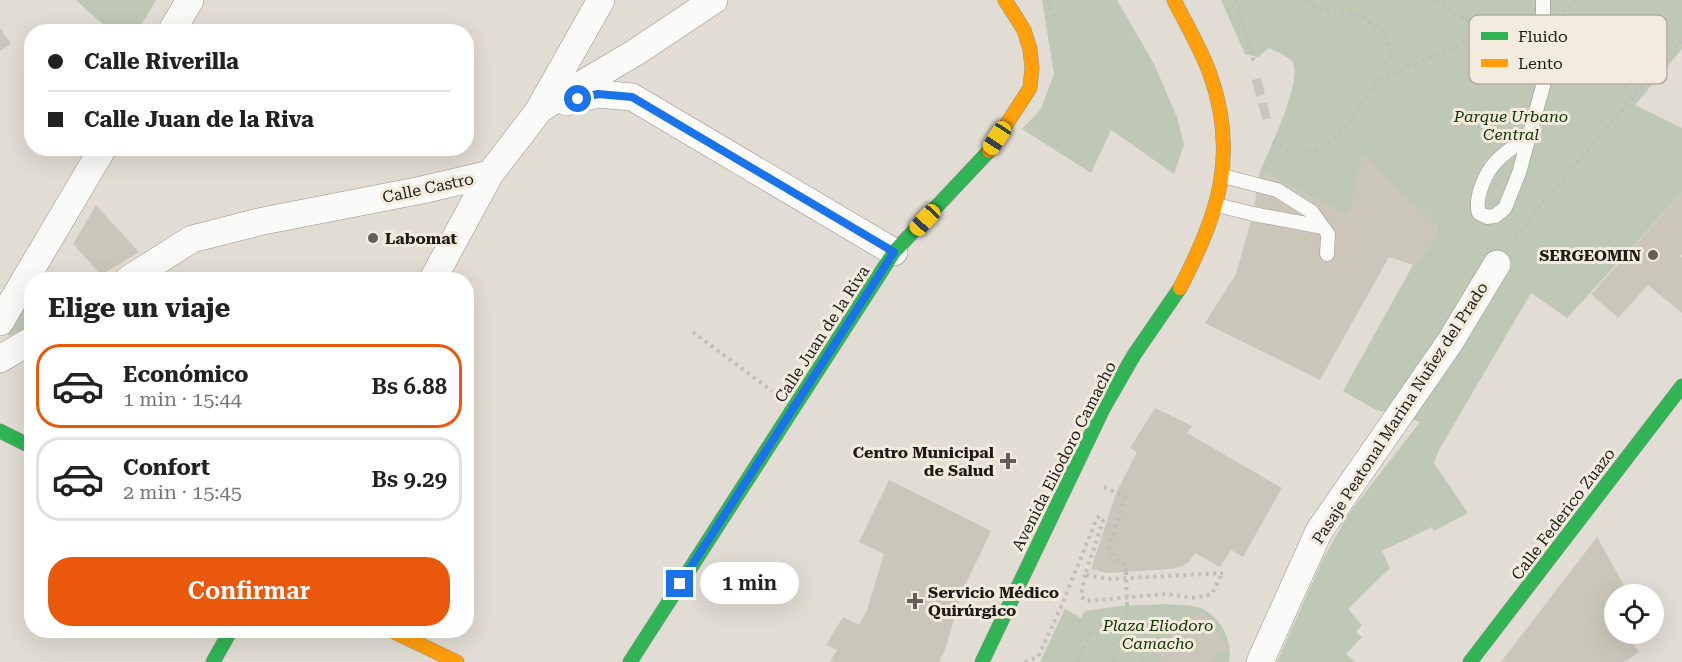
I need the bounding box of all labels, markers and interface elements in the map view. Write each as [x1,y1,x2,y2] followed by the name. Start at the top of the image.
[1469,15,1667,84] legend
[1518,27,1568,46] text: Fluido
[84,49,239,74] text: Calle Riverilla
[1518,54,1563,73] text: Lento
[564,85,591,112] route start
[84,107,314,132] text: Calle Juan de la Riva
[1453,107,1568,144] park label: Parque Urbano Central
[980,118,1014,158] car
[381,169,476,207] street label: Calle Castro
[906,201,944,239] car
[385,229,458,248] place label: Labomat
[366,231,380,245] marker: Labomat
[1539,246,1641,265] place label: SERGEOMIN
[1646,248,1660,262] marker: SERGEOMIN
[771,262,874,406] street label: Calle Juan de la Riva
[1308,279,1492,547] street label: Pasaje Peatonal Marina Nuñez del Prado
[48,292,230,324] text: Elige un viaje
[1008,358,1120,554] street label: Avenida Eliodoro Camacho
[51,359,105,413] icon: car
[123,362,249,387] text: Económico
[371,374,447,399] text: Bs 6.88
[123,387,242,411] text: 1 min · 15:44
[853,443,995,480] place label: Centro Municipal de Salud
[1507,444,1619,584] street label: Calle Federico Zuazo
[51,452,105,506] icon: car
[999,452,1017,470] marker: Centro Municipal de Salud
[123,455,210,480] text: Confort
[371,467,447,492] text: Bs 9.29
[123,480,242,504] text: 2 min · 15:45
[48,557,450,626] button: Confirmar
[701,563,800,605] callout: 1 min
[666,570,693,597] route end
[722,571,777,595] text: 1 min
[928,583,1059,620] place label: Servicio Médico Quirúrgico
[1604,584,1664,644] map controls
[1604,584,1664,644] button: locate
[906,592,924,610] marker: Servicio Médico Quirúrgico
[1102,616,1213,653] park label: Plaza Eliodoro Camacho

